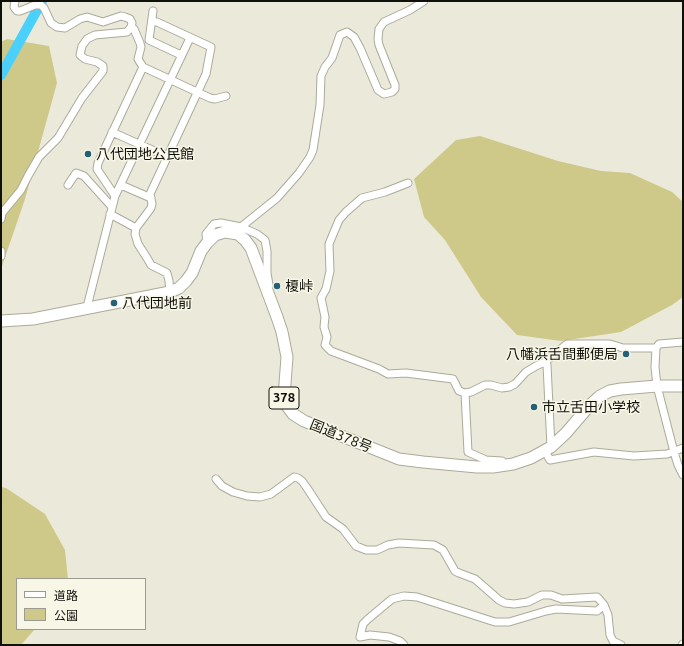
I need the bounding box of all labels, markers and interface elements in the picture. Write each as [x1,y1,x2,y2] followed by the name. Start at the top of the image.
[96,146,194,162] place label: 八代団地公民館
[83,149,93,159] marker: 八代団地公民館
[285,278,313,294] place label: 榎峠
[272,281,282,291] marker: 榎峠
[122,295,192,311] place label: 八代団地前
[109,298,119,308] marker: 八代団地前
[506,346,618,362] place label: 八幡浜舌間郵便局
[621,349,631,359] marker: 八幡浜舌間郵便局
[269,387,299,409] road number: 378
[542,399,640,415] place label: 市立舌田小学校
[529,402,539,412] marker: 市立舌田小学校
[307,416,375,456] street label: 国道378号
[16,578,146,630] legend
[54,589,78,602] text: 道路
[54,609,78,622] text: 公園

